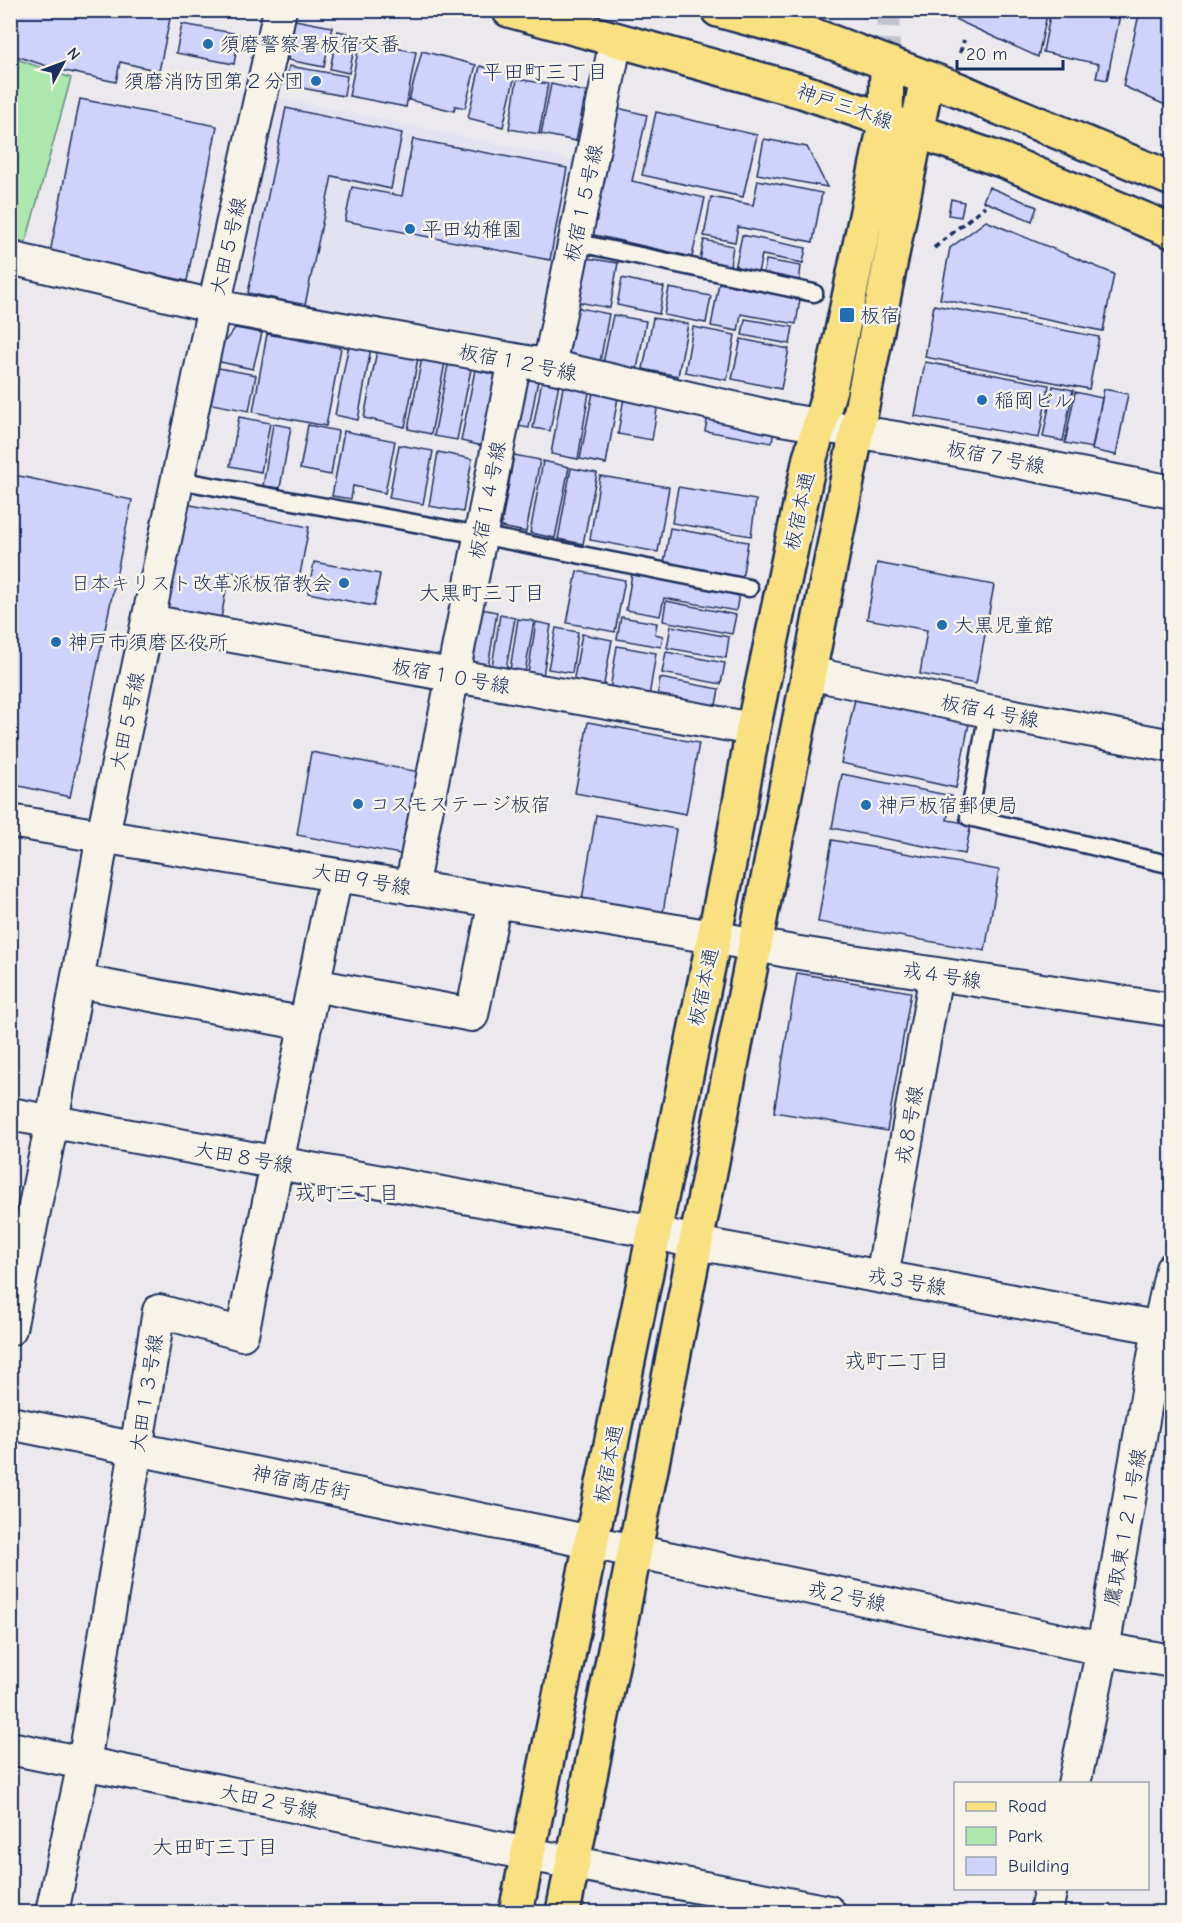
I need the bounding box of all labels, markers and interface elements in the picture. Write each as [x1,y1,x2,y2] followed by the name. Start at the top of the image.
[33,33,93,93] north arrow
[220,33,400,56] place label: 須磨警察署板宿交番
[957,33,1064,71] scale bar
[201,37,215,51] marker: 須磨警察署板宿交番
[63,44,84,64] text: N
[966,44,1007,65] text: 20 m
[482,60,608,84] district label: 平田町三丁目
[124,70,304,93] place label: 須磨消防団第２分団
[309,74,323,88] marker: 須磨消防団第２分団
[794,79,896,134] street label: 神戸三木線
[560,142,607,264] street label: 板宿１５号線
[206,195,251,297] street label: 大田５号線
[422,218,522,241] place label: 平田幼稚園
[403,222,417,236] marker: 平田幼稚園
[860,304,900,327] place label: 板宿
[838,306,856,324] marker: 板宿
[457,340,579,385] street label: 板宿１２号線
[994,389,1074,412] place label: 稲岡ビル
[975,393,989,407] marker: 稲岡ビル
[945,437,1047,478] street label: 板宿７号線
[465,439,510,561] street label: 板宿１４号線
[780,470,819,553] street label: 板宿本通
[70,572,332,595] place label: 日本キリスト改革派板宿教会
[337,576,351,590] marker: 日本キリスト改革派板宿教会
[419,581,545,605] district label: 大黒町三丁目
[954,614,1054,637] place label: 大黒児童館
[935,618,949,632] marker: 大黒児童館
[68,631,228,654] place label: 神戸市須磨区役所
[49,635,63,649] marker: 神戸市須磨区役所
[390,655,512,698] street label: 板宿１０号線
[106,670,149,772] street label: 大田５号線
[939,691,1041,732] street label: 板宿４号線
[370,793,550,816] place label: コスモステージ板宿
[878,794,1018,817] place label: 神戸板宿郵便局
[351,797,365,811] marker: コスモステージ板宿
[859,798,873,812] marker: 神戸板宿郵便局
[311,859,413,900] street label: 大田９号線
[684,946,723,1029] street label: 板宿本通
[901,958,983,993] street label: 戎４号線
[891,1084,928,1166] street label: 戎８号線
[193,1137,295,1178] street label: 大田８号線
[295,1181,400,1205] district label: 戎町三丁目
[866,1263,948,1300] street label: 戎３号線
[126,1332,167,1454] street label: 大田１３号線
[845,1349,950,1373] district label: 戎町二丁目
[590,1423,627,1506] street label: 板宿本通
[1100,1446,1151,1608] street label: 鷹取東１２１号線
[250,1461,352,1504] street label: 神宿商店街
[805,1577,888,1616] street label: 戎２号線
[218,1780,320,1823] street label: 大田２号線
[954,1782,1149,1890] legend
[1008,1796,1047,1817] text: Road
[1008,1826,1043,1847] text: Park
[152,1835,278,1859] district label: 大田町三丁目
[1008,1856,1070,1877] text: Building

